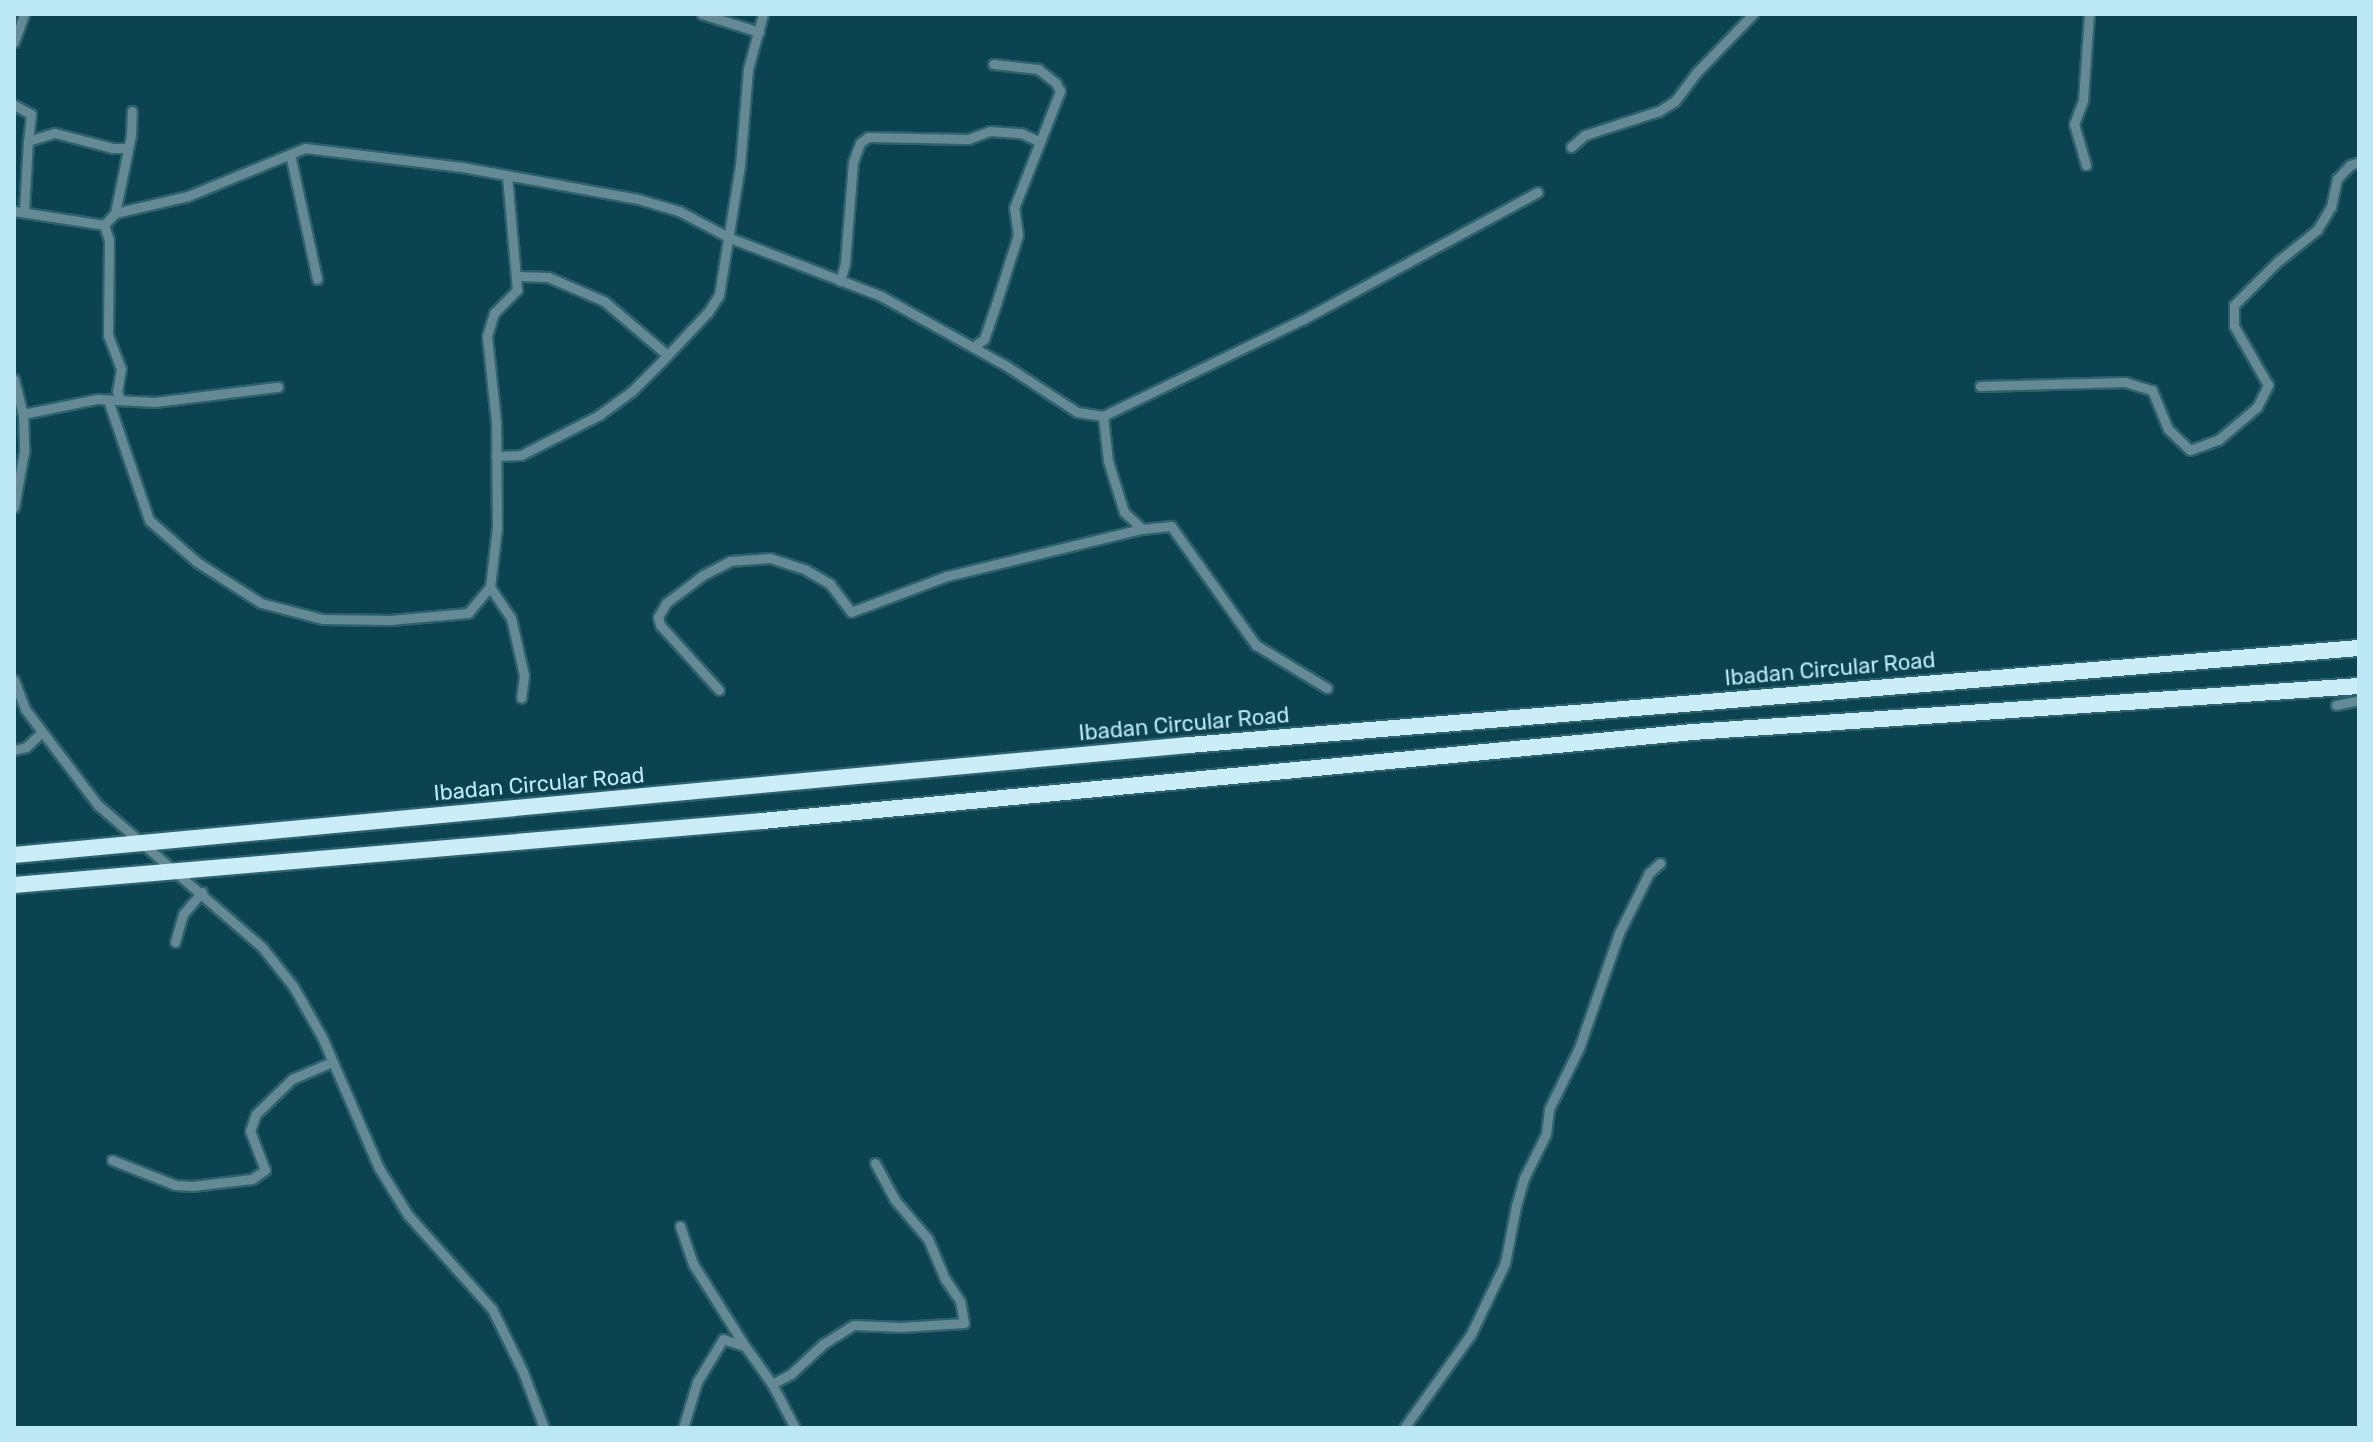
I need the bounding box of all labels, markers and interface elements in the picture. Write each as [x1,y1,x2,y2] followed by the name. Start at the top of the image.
[1723,647,1937,691] street label: Ibadan Circular Road
[1077,702,1291,746] street label: Ibadan Circular Road
[432,762,646,806] street label: Ibadan Circular Road

